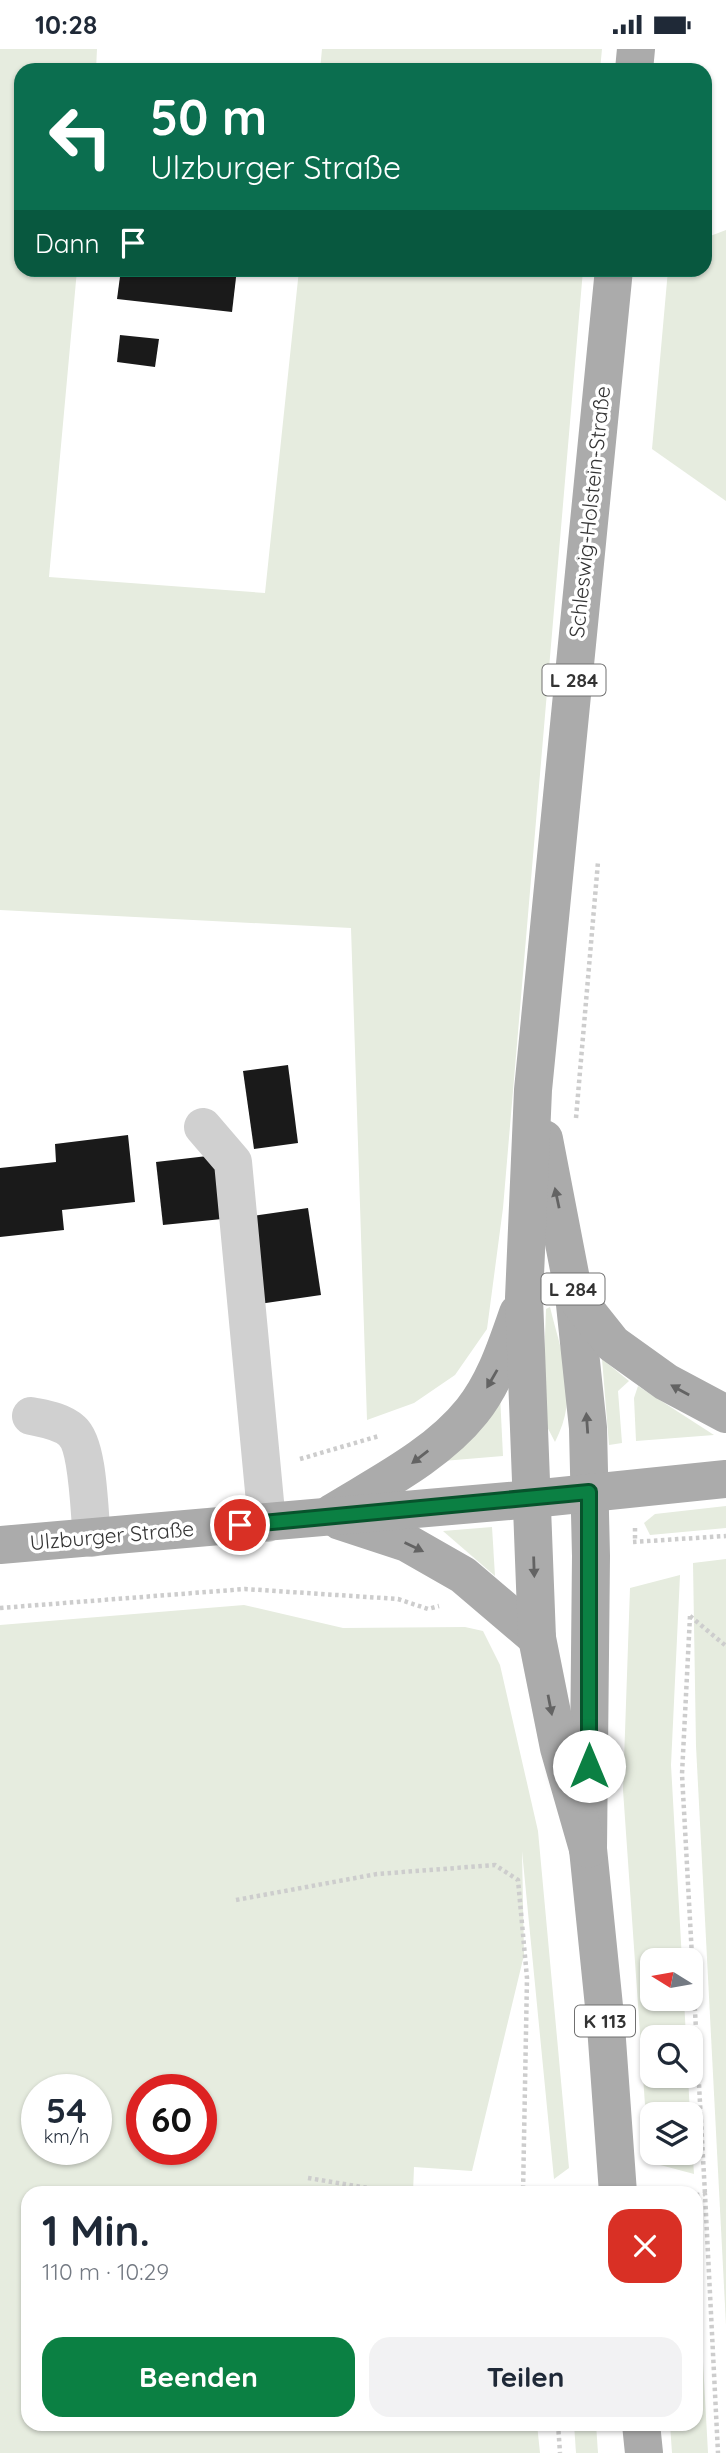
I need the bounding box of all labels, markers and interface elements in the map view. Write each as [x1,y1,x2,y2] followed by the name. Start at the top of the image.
[35,8,97,41] text: 10:28
[150,86,267,147] text: 50 m
[35,91,126,182] icon: left
[150,147,401,187] text: Ulzburger Straße
[114,224,152,262] icon: arrive
[35,227,100,260] text: Dann
[563,385,615,639] street label: Schleswig-Holstein-Straße
[542,665,606,695] road number: L 284
[551,1187,562,1209] one-way arrow
[542,1273,604,1305] road number: L 284
[485,1370,498,1389] one-way arrow
[670,1384,690,1396] one-way arrow
[581,1412,592,1434] one-way arrow
[411,1450,429,1465] one-way arrow
[210,1495,270,1555] pin
[221,1506,259,1544] icon: arrive
[29,1515,195,1555] street label: Ulzburger Straße
[404,1542,424,1553] one-way arrow
[529,1557,540,1579] one-way arrow
[545,1694,556,1716] one-way arrow
[552,1729,626,1803] position arrow
[640,1948,704,2011] north arrow
[640,1948,703,2165] map controls
[575,2005,635,2037] road number: K 113
[640,2025,703,2088] button: search
[126,2074,217,2165] speed limit sign: 60
[46,2088,87,2132] text: 54
[640,2102,703,2165] button: layers
[44,2125,89,2148] text: km/h
[42,2204,150,2257] text: 1 Min.
[608,2209,682,2283] button: close
[42,2257,169,2286] text: 110 m · 10:29
[42,2337,355,2417] button: Beenden
[369,2337,682,2417] button: Teilen

